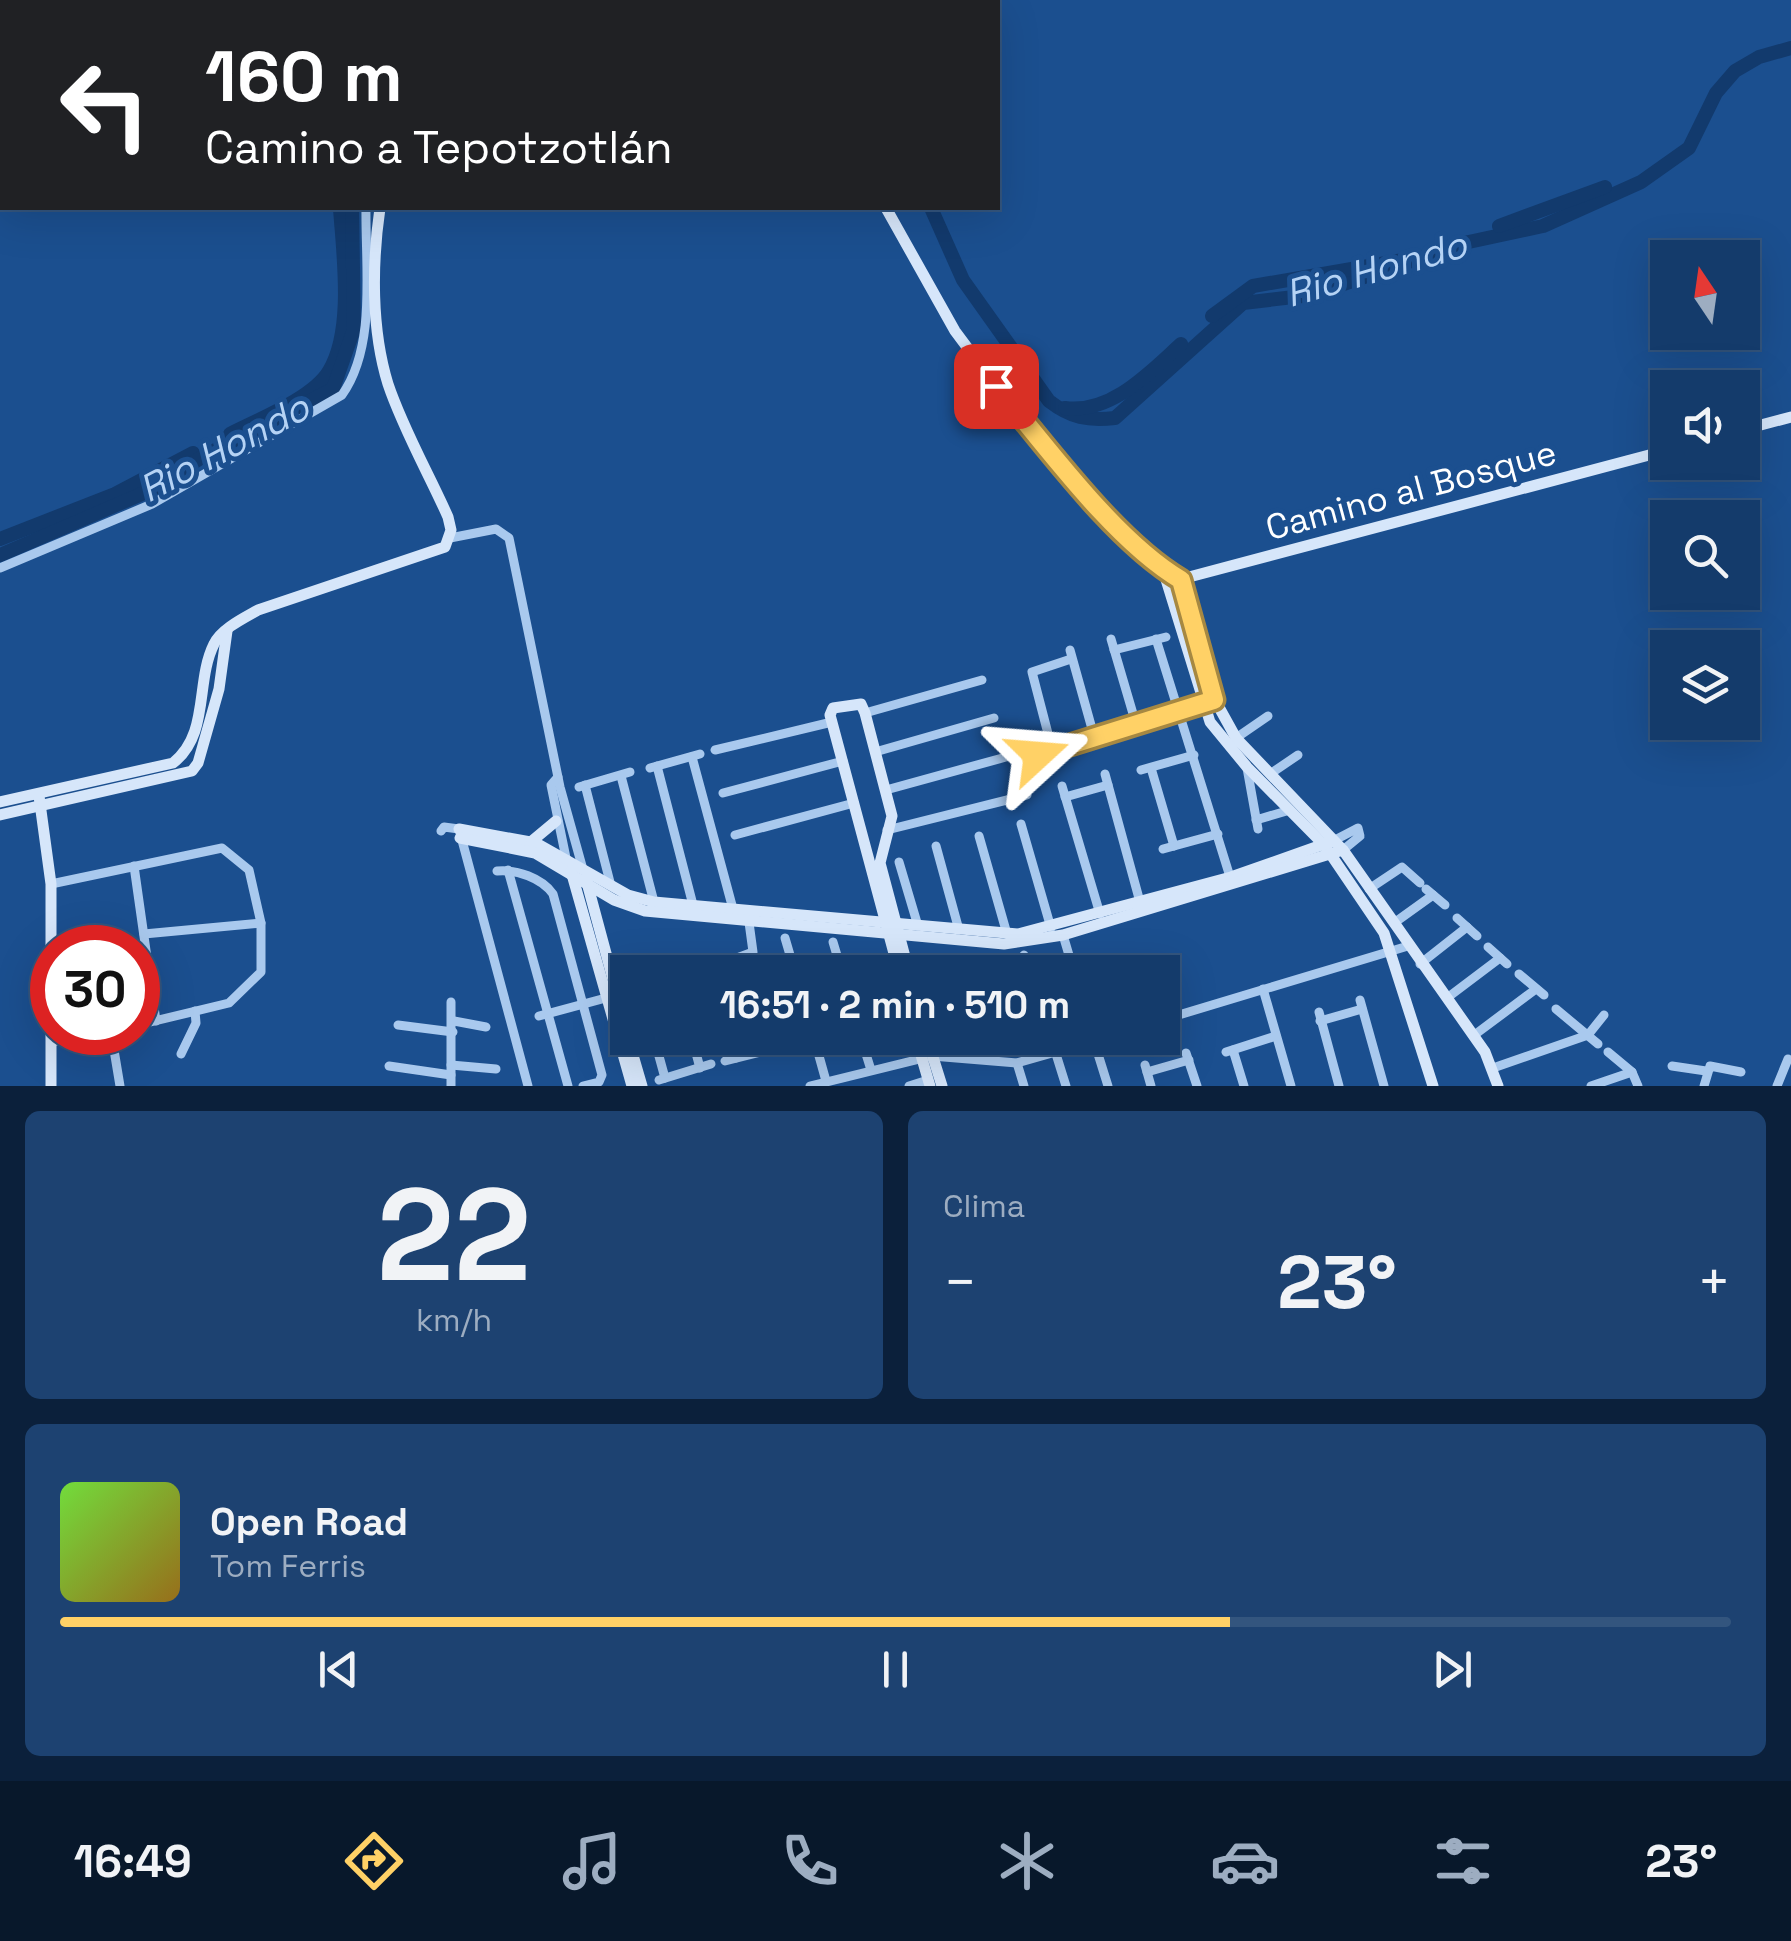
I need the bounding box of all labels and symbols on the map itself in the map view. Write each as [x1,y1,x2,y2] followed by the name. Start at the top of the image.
[1280,220,1474,318] water label: Rio Hondo
[1650,240,1760,350] north arrow
[954,344,1039,429] pin
[131,382,319,513] water label: Rio Hondo
[1261,430,1561,550] street label: Camino al Bosque
[986,703,1090,807] position arrow
[30,925,160,1055] speed limit sign: 30

